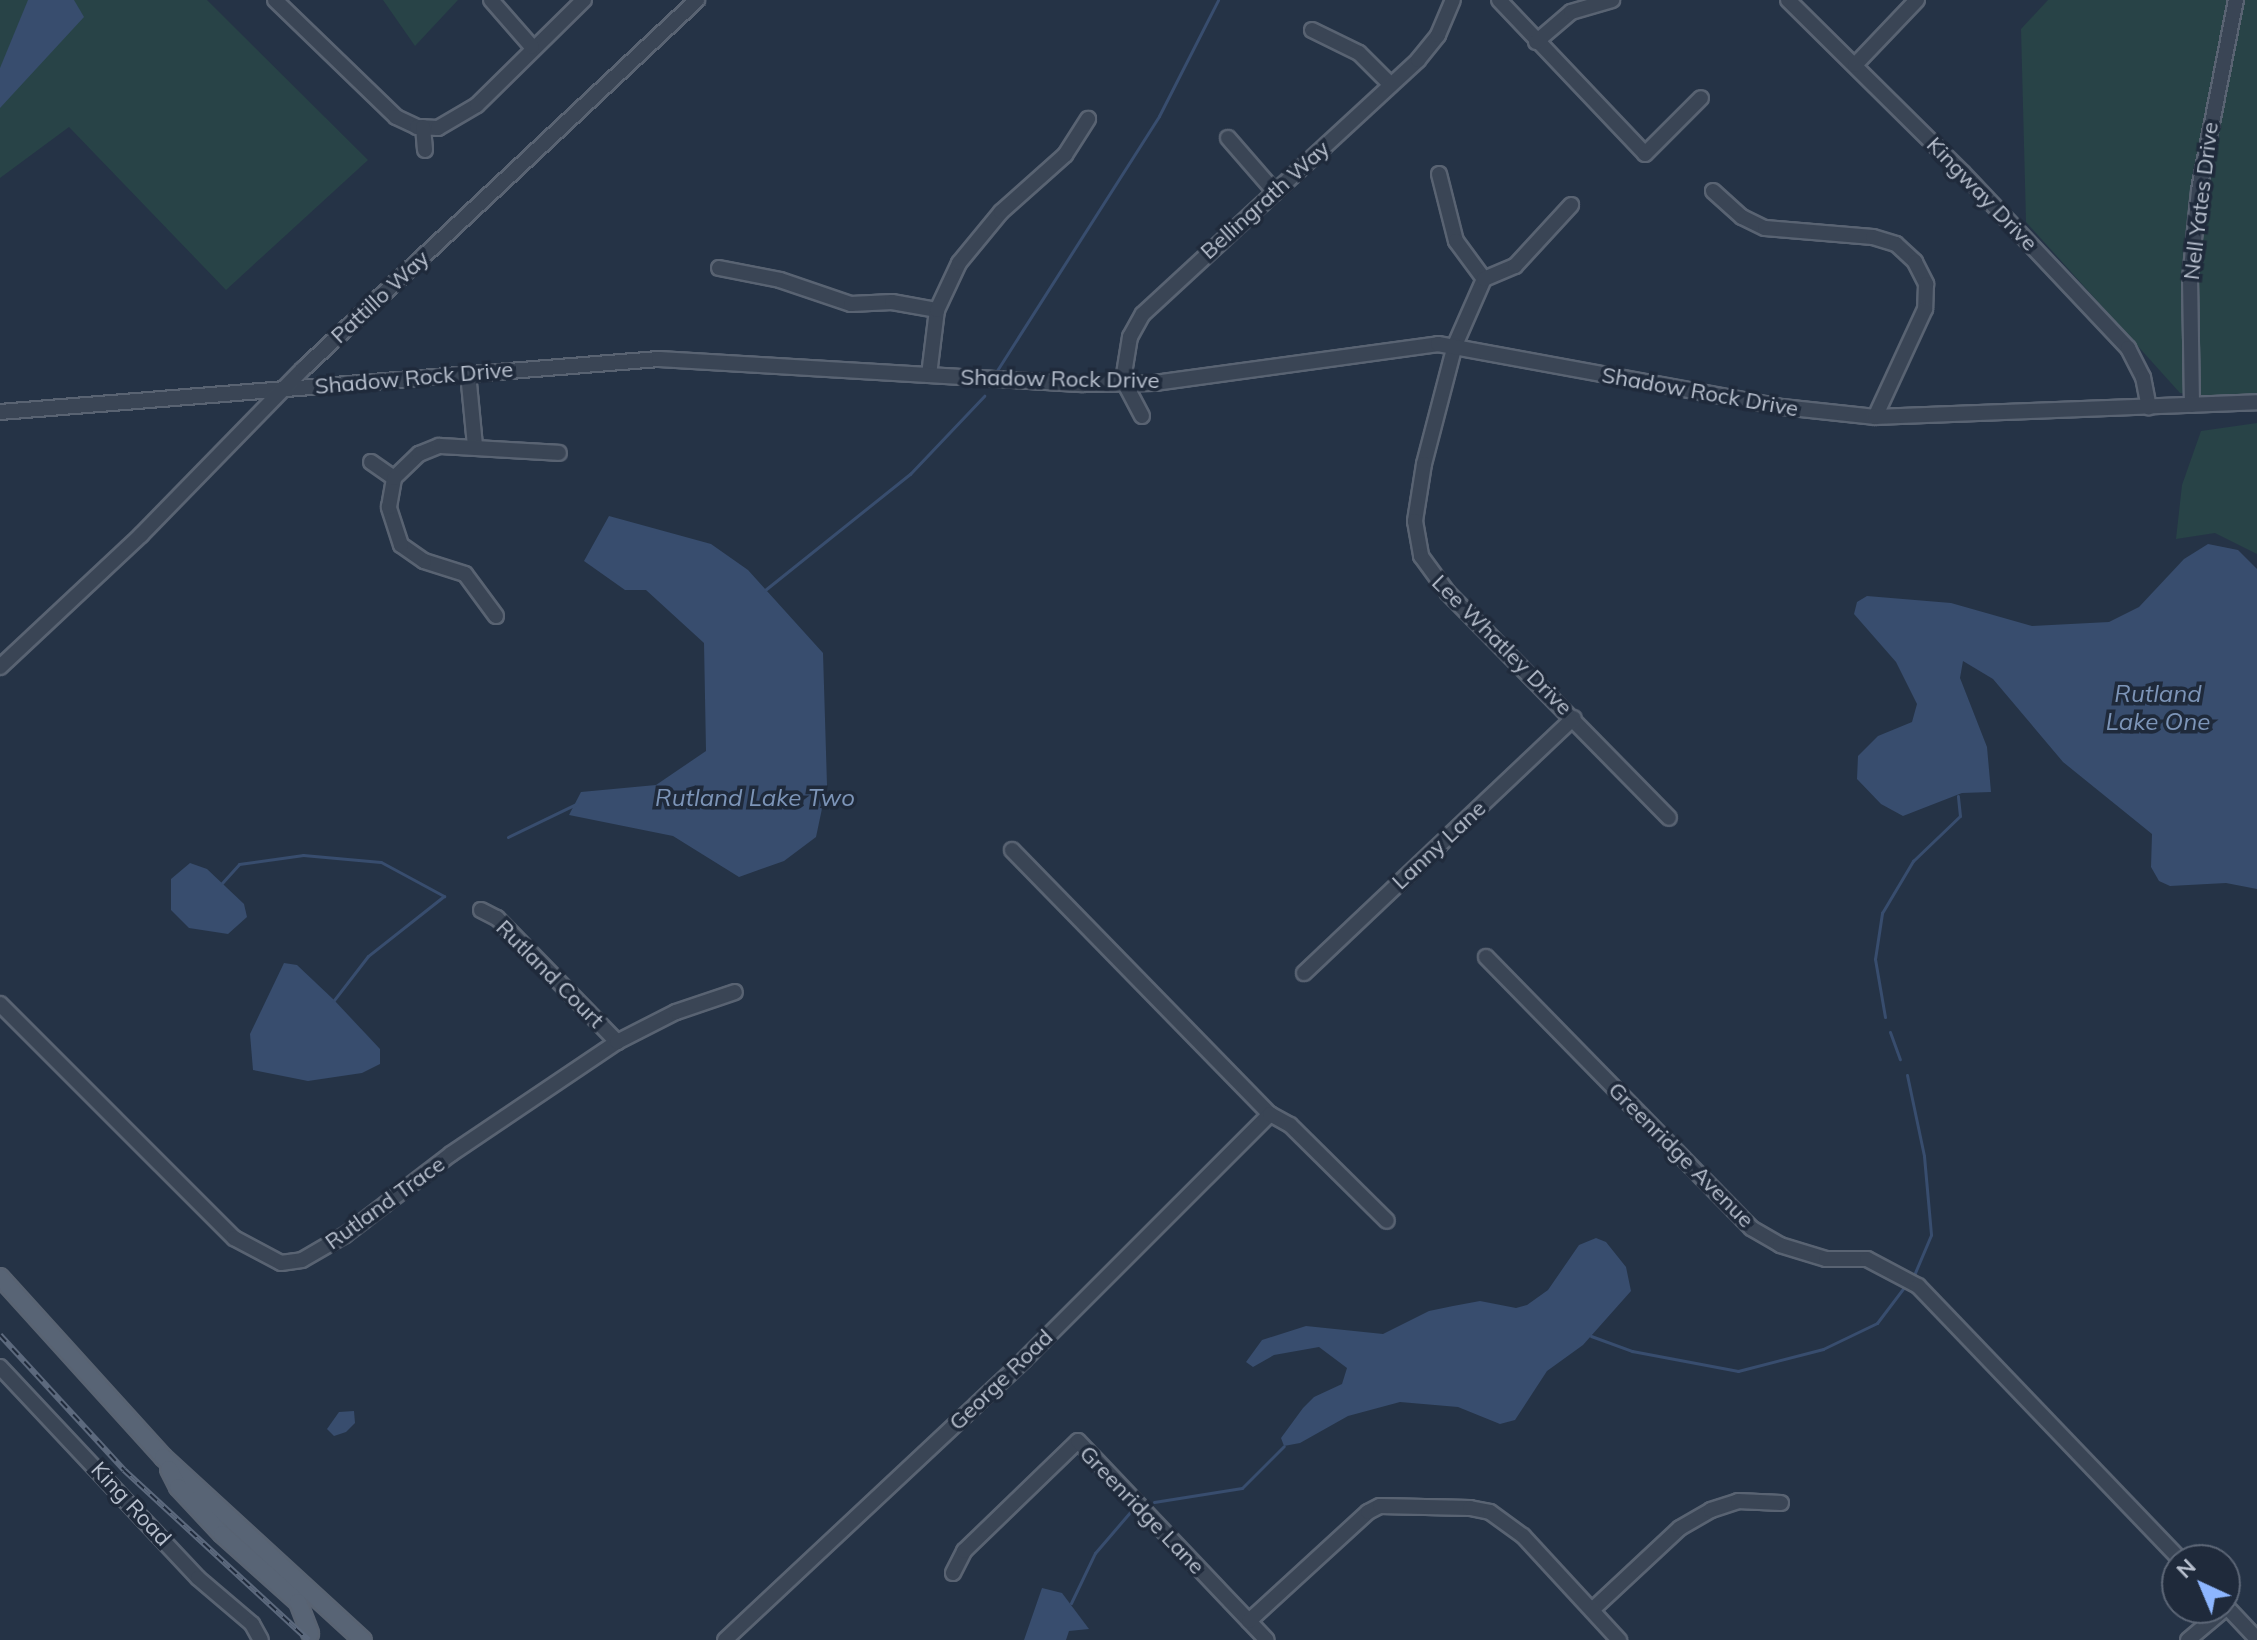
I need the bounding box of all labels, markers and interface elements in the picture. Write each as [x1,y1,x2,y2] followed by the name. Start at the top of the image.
[2178,121,2224,281] street label: Nell Yates Drive
[1921,132,2043,256] street label: Kingway Drive
[1195,135,1335,265] street label: Bellingrath Way
[326,245,434,349] street label: Pattillo Way
[314,356,514,400] street label: Shadow Rock Drive
[1600,362,1800,422] street label: Shadow Rock Drive
[960,364,1160,394] street label: Shadow Rock Drive
[1426,569,1578,721] street label: Lee Whatley Drive
[2106,680,2210,736] water label: Rutland Lake One
[655,784,855,812] water label: Rutland Lake Two
[1387,795,1491,895] street label: Lanny Lane
[491,915,609,1033] street label: Rutland Court
[1603,1077,1759,1233] street label: Greenridge Avenue
[320,1151,450,1255] street label: Rutland Trace
[944,1324,1058,1436] street label: George Road
[1074,1440,1210,1580] street label: Greenridge Lane
[86,1457,176,1551] street label: King Road
[2161,1544,2241,1624] north arrow
[2170,1552,2201,1584] text: N

